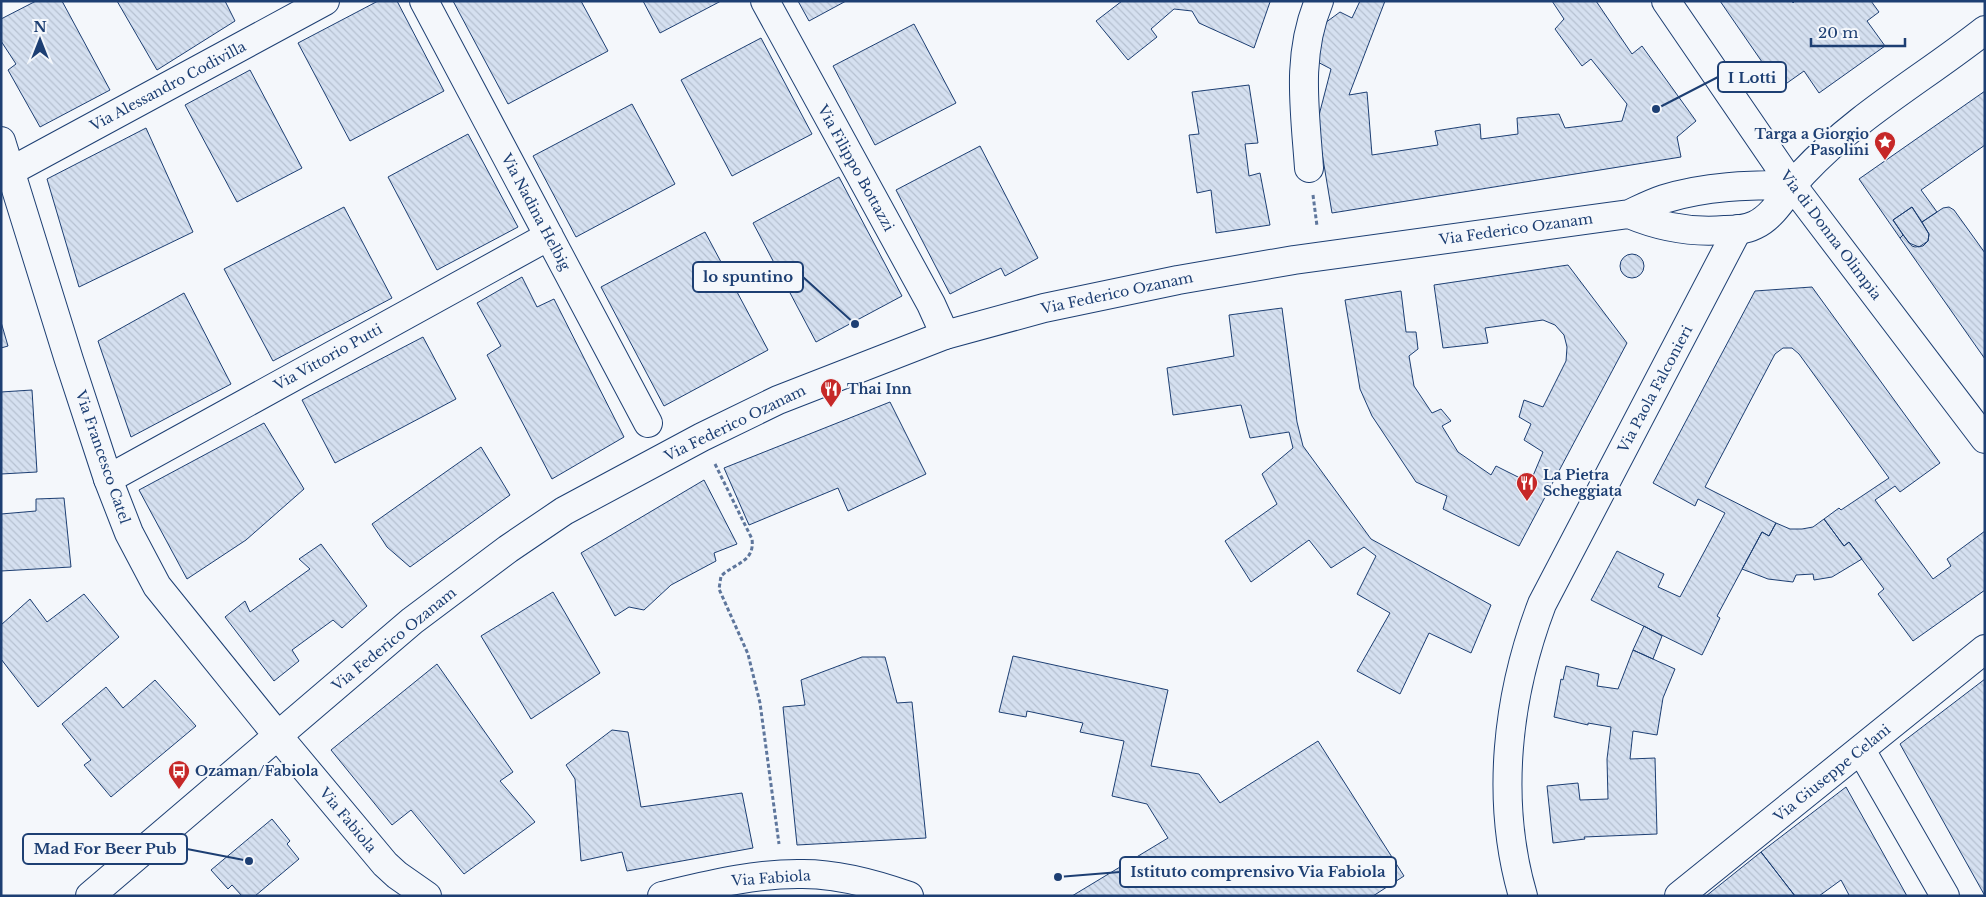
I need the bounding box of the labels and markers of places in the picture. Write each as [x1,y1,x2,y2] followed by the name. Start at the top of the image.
[1718,62,1786,92] callout: I Lotti
[1754,125,1869,159] place label: Targa a Giorgio Pasolini
[1873,130,1897,161] place icon: Targa a Giorgio Pasolini
[693,262,803,292] callout: lo spuntino
[819,377,843,408] restaurant icon: Thai Inn
[847,380,912,398] place label: Thai Inn
[1543,466,1622,500] place label: La Pietra Scheggiata
[1515,471,1539,502] restaurant icon: La Pietra Scheggiata
[167,759,191,790] bus stop icon: Ozaman/Fabiola
[195,762,319,780] place label: Ozaman/Fabiola
[23,834,187,864] callout: Mad For Beer Pub
[1120,857,1396,887] callout: Istituto comprensivo Via Fabiola

